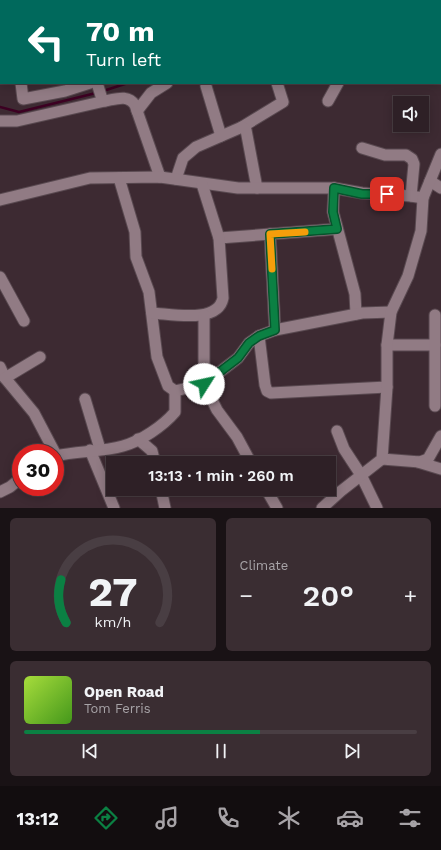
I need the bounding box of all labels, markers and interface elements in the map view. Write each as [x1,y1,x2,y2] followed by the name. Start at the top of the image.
[86,15,155,48] text: 70 m
[20,16,72,68] icon: left
[86,49,161,70] text: Turn left
[393,96,429,132] map controls
[393,96,429,132] button: sound
[370,177,404,211] pin
[376,183,398,205] icon: arrive
[183,363,225,405] position arrow
[12,444,64,496] speed limit sign: 30
[148,467,294,485] text: 13:13 · 1 min · 260 m
[240,558,288,573] text: Climate
[88,566,137,615] text: 27
[303,578,354,613] text: 20°
[240,583,253,608] text: −
[404,583,417,608] text: +
[94,613,131,629] text: km/h
[84,683,164,701] text: Open Road
[84,701,151,716] text: Tom Ferris
[79,740,101,762] icon: previous
[210,740,232,762] icon: pause
[341,740,363,762] icon: next
[92,804,120,832] icon: directions
[153,804,181,832] icon: music
[214,804,242,832] icon: phone
[275,804,303,832] icon: climate
[336,804,364,832] icon: car
[396,804,424,832] icon: filters
[16,808,59,829] text: 13:12

